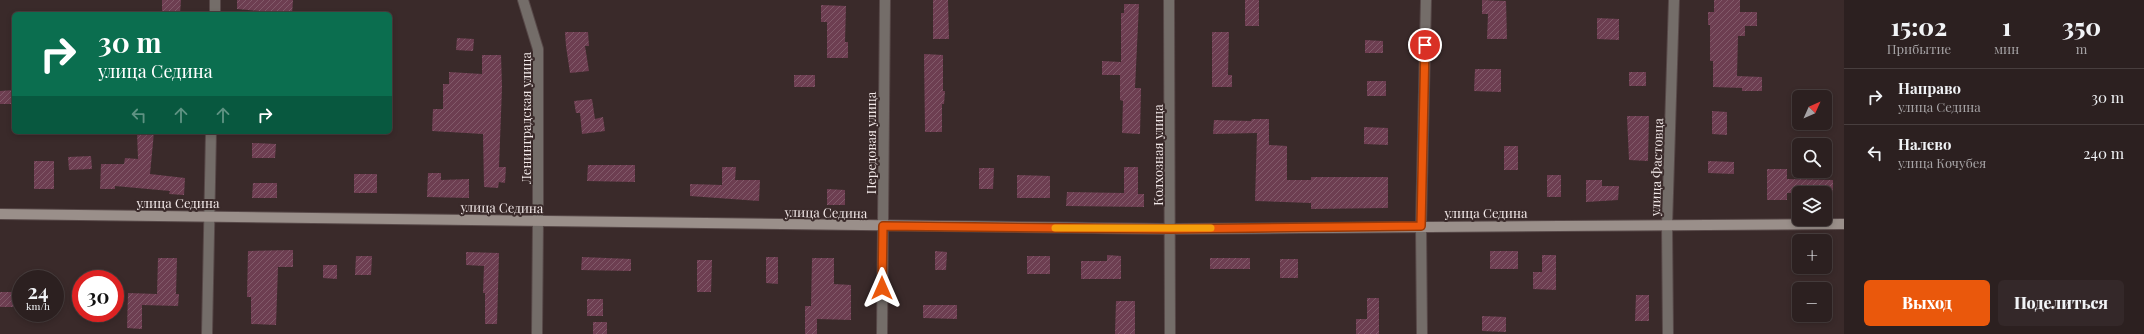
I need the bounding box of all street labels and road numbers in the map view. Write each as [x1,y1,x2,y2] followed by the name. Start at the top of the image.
[517,52,534,185] street label: Ленинградская улица
[862,91,879,194] street label: Передовая улица
[1149,104,1166,206] street label: Колхозная улица
[1646,117,1666,217] street label: улица Фастовца
[136,194,220,211] street label: улица Седина
[459,198,544,216] street label: улица Седина
[783,203,868,221] street label: улица Седина
[1444,204,1528,221] street label: улица Седина

